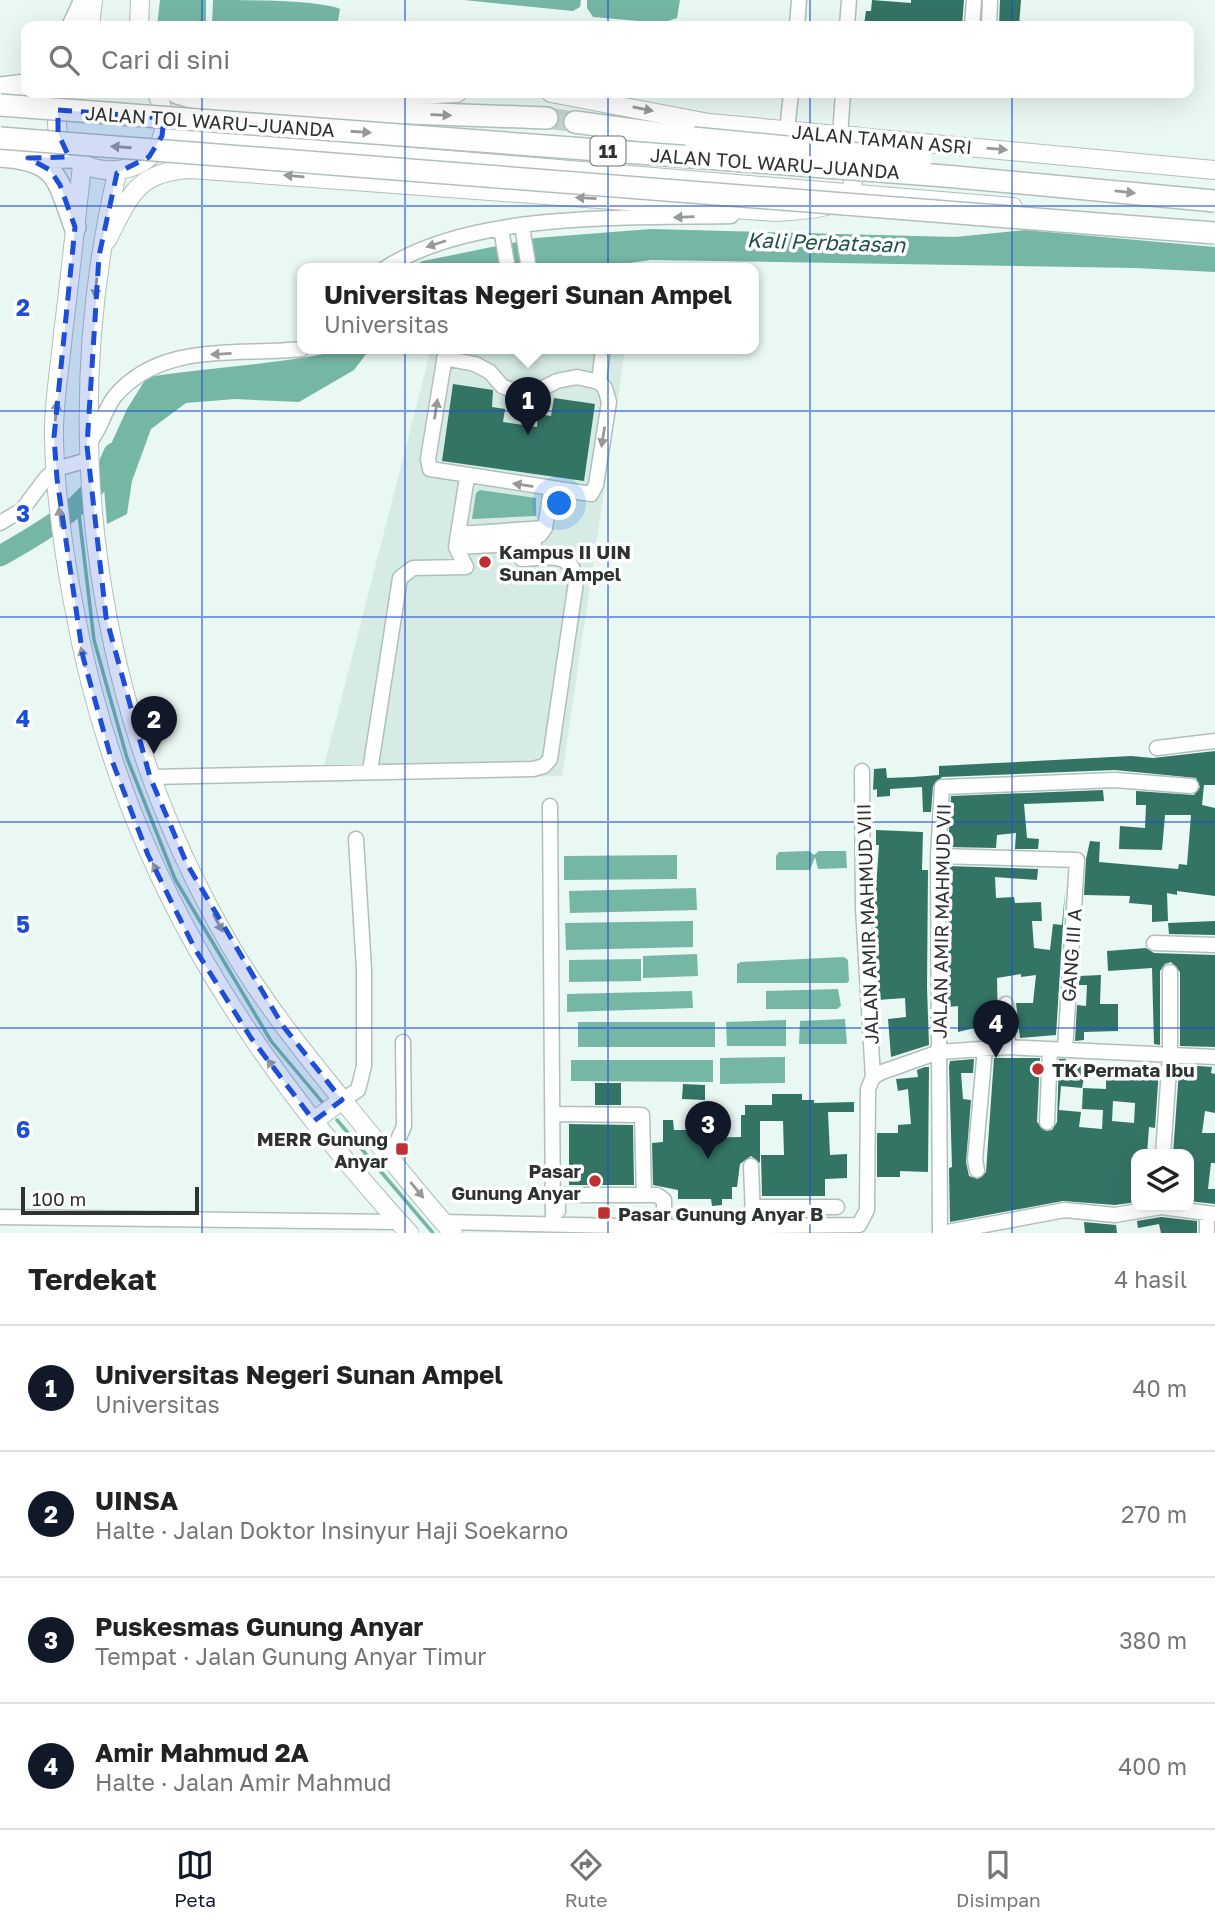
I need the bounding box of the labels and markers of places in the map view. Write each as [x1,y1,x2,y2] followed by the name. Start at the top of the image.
[505,377,551,435] pin: 1
[499,540,631,585] place label: Kampus II UIN Sunan Ampel
[477,554,493,570] marker: Kampus II UIN Sunan Ampel
[131,696,177,754] pin: 2
[973,1000,1019,1058] pin: 4
[1052,1058,1195,1081] place label: TK Permata Ibu
[1030,1061,1046,1077] marker: TK Permata Ibu
[685,1101,731,1159] pin: 3
[257,1127,389,1172] place label: MERR Gunung Anyar
[394,1141,410,1157] marker: MERR Gunung Anyar
[451,1159,582,1204] place label: Pasar Gunung Anyar
[587,1173,603,1189] marker: Pasar Gunung Anyar
[618,1202,823,1225] place label: Pasar Gunung Anyar B
[596,1205,612,1221] marker: Pasar Gunung Anyar B

